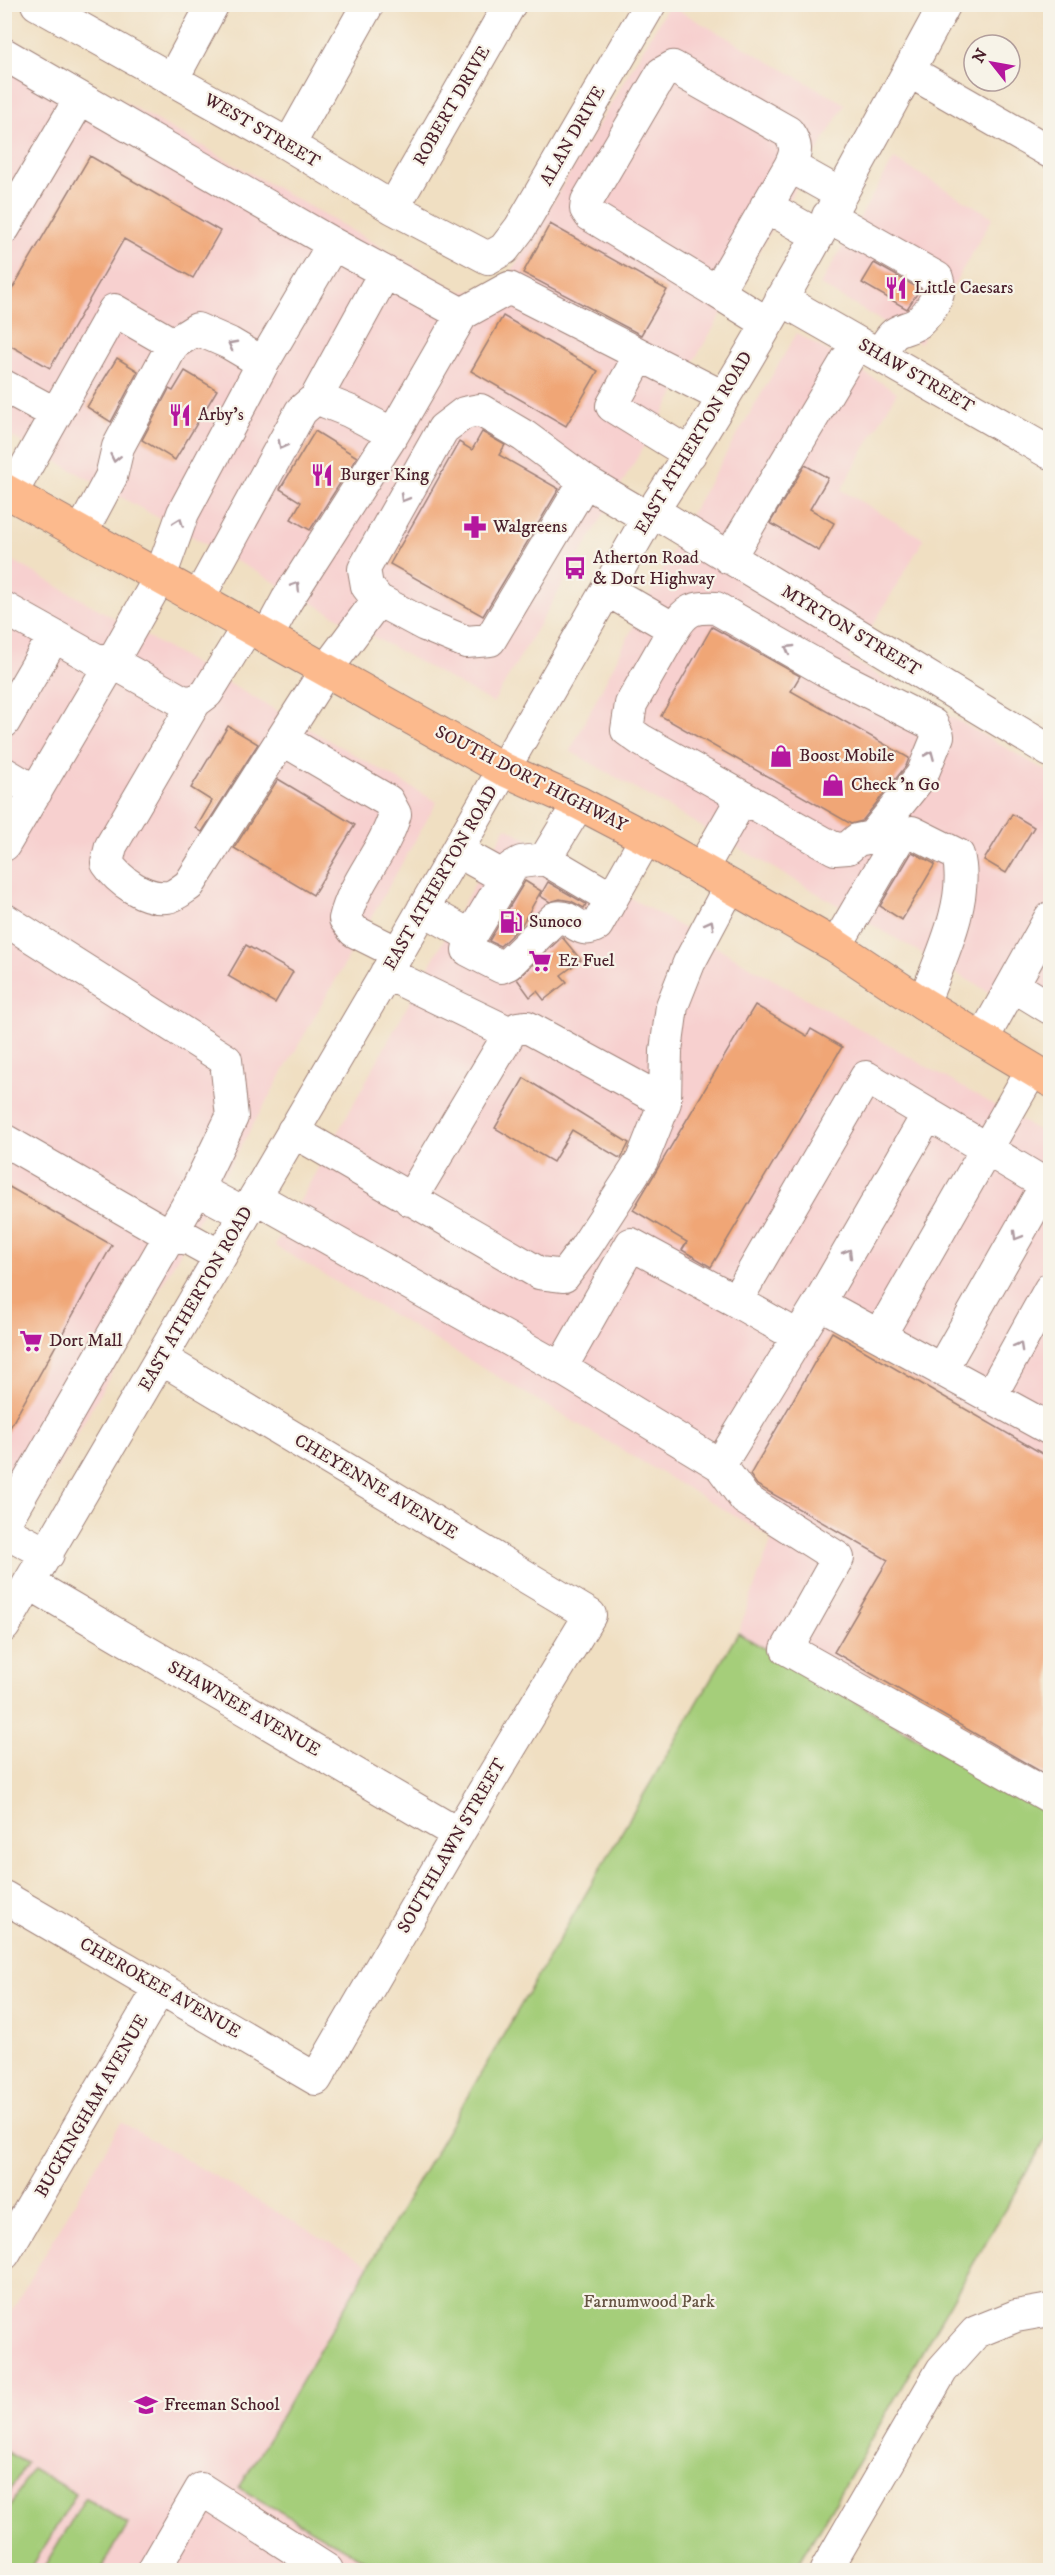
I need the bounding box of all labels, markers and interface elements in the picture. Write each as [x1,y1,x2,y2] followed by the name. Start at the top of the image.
[962,33,1022,93] north arrow
[409,42,495,170] street label: ROBERT DRIVE
[968,45,992,67] text: N
[536,82,611,190] street label: ALAN DRIVE
[199,88,324,173] street label: WEST STREET
[883,275,909,301] restaurant icon: Little Caesars
[914,277,1013,299] place label: Little Caesars
[854,334,978,418] street label: SHAW STREET
[228,341,238,352] one-way arrow
[631,347,757,539] street label: EAST ATHERTON ROAD
[167,402,193,428] restaurant icon: Arby's
[198,404,244,426] place label: Arby's
[278,439,289,449] one-way arrow
[110,452,123,462] one-way arrow
[309,462,335,488] restaurant icon: Burger King
[340,464,429,486] place label: Burger King
[400,492,411,503] one-way arrow
[462,514,488,540] pharmacy icon: Walgreens
[492,516,567,538] place label: Walgreens
[172,517,185,528] one-way arrow
[593,547,715,590] place label: Atherton Road & Dort Highway
[562,555,588,581] bus stop icon: Atherton Road & Dort Highway
[777,581,925,682] street label: MYRTON STREET
[288,582,299,593] one-way arrow
[785,645,795,657] one-way arrow
[431,721,631,837] street label: SOUTH DORT HIGHWAY
[768,743,794,769] shop icon: Boost Mobile
[799,745,894,767] place label: Boost Mobile
[923,750,935,761] one-way arrow
[820,772,846,798] shop icon: Check 'n Go
[851,774,940,796] place label: Check 'n Go
[379,782,503,974] street label: EAST ATHERTON ROAD
[498,909,524,935] fuel station icon: Sunoco
[529,911,582,933] place label: Sunoco
[702,920,714,931] one-way arrow
[527,948,553,974] supermarket icon: Ez Fuel
[558,950,615,972] place label: Ez Fuel
[134,1203,258,1395] street label: EAST ATHERTON ROAD
[1013,1230,1024,1240] one-way arrow
[841,1249,852,1259] one-way arrow
[18,1328,44,1354] supermarket icon: Dort Mall
[49,1330,123,1352] place label: Dort Mall
[1012,1341,1023,1352] one-way arrow
[290,1429,462,1545] street label: CHEYENNE AVENUE
[164,1656,324,1762] street label: SHAWNEE AVENUE
[393,1754,511,1937] street label: SOUTHLAWN STREET
[75,1933,245,2043] street label: CHEROKEE AVENUE
[31,2010,154,2201] street label: BUCKINGHAM AVENUE
[583,2291,715,2313] park label: Farnumwood Park
[133,2392,159,2418] school or university icon: Freeman School
[164,2394,280,2416] place label: Freeman School

